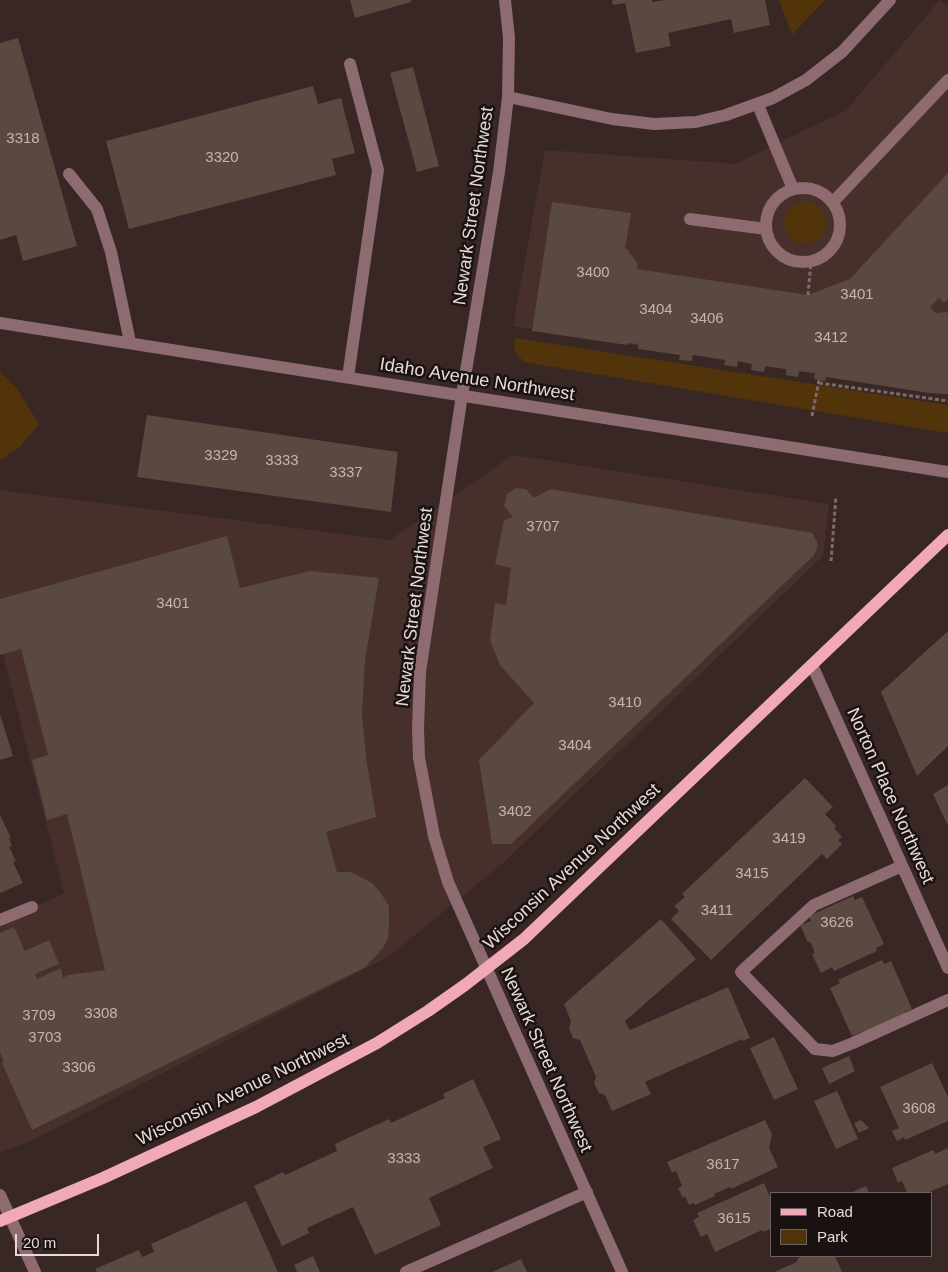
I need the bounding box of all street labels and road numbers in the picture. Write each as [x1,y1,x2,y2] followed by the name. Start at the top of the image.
[449,105,499,307] street label: Newark Street Northwest
[378,354,576,406] street label: Idaho Avenue Northwest
[392,506,438,708] street label: Newark Street Northwest
[841,705,939,887] street label: Norton Place Northwest
[479,779,665,955] street label: Wisconsin Avenue Northwest
[495,964,597,1156] street label: Newark Street Northwest
[133,1029,353,1151] street label: Wisconsin Avenue Northwest

